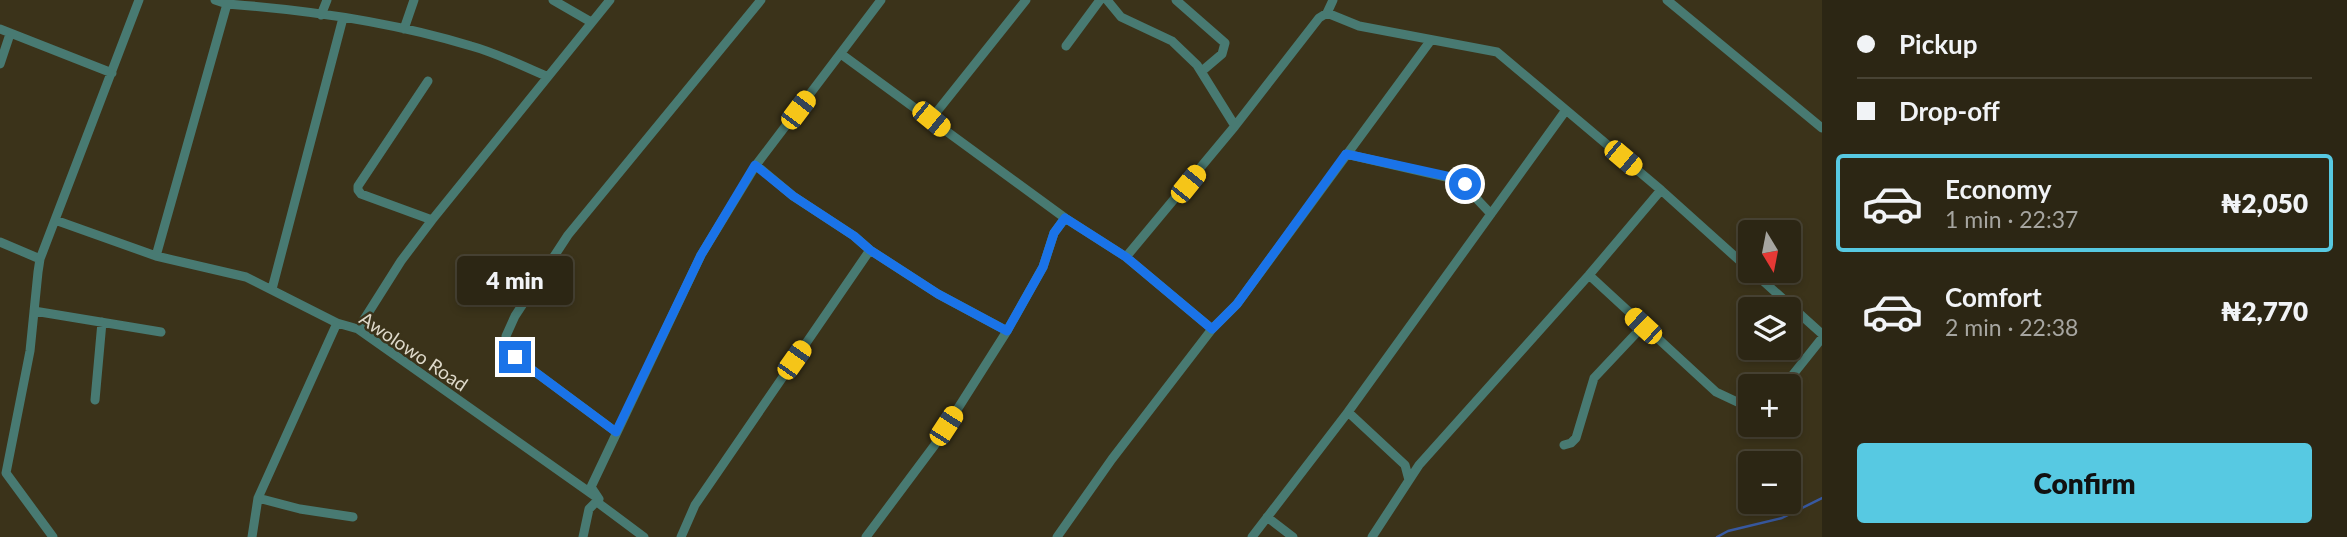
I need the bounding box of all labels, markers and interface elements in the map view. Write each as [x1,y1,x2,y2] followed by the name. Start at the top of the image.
[1899,28,1978,60] text: Pickup
[777,87,820,133] car
[1899,95,2000,127] text: Drop-off
[909,98,954,140] car
[1601,136,1646,180] car
[1167,161,1210,207] car
[1449,168,1481,200] route start
[1861,172,1924,235] icon: car
[1945,173,2051,205] text: Economy
[2221,187,2308,219] text: ₦2,050
[1945,205,2078,233] text: 1 min · 22:37
[1738,220,1801,284] north arrow
[1738,220,1801,514] map controls
[457,256,573,304] callout: 4 min
[486,266,544,294] text: 4 min
[1861,280,1924,343] icon: car
[1945,281,2042,313] text: Comfort
[2221,295,2308,327] text: ₦2,770
[1738,297,1801,360] button: layers
[1621,304,1666,348] car
[356,306,472,396] street label: Awolowo Road
[1945,313,2078,341] text: 2 min · 22:38
[774,337,815,383] car
[499,341,531,373] route end
[1738,374,1801,437] button: +
[926,403,967,449] car
[1857,443,2312,523] button: Confirm
[1738,451,1801,514] button: −

